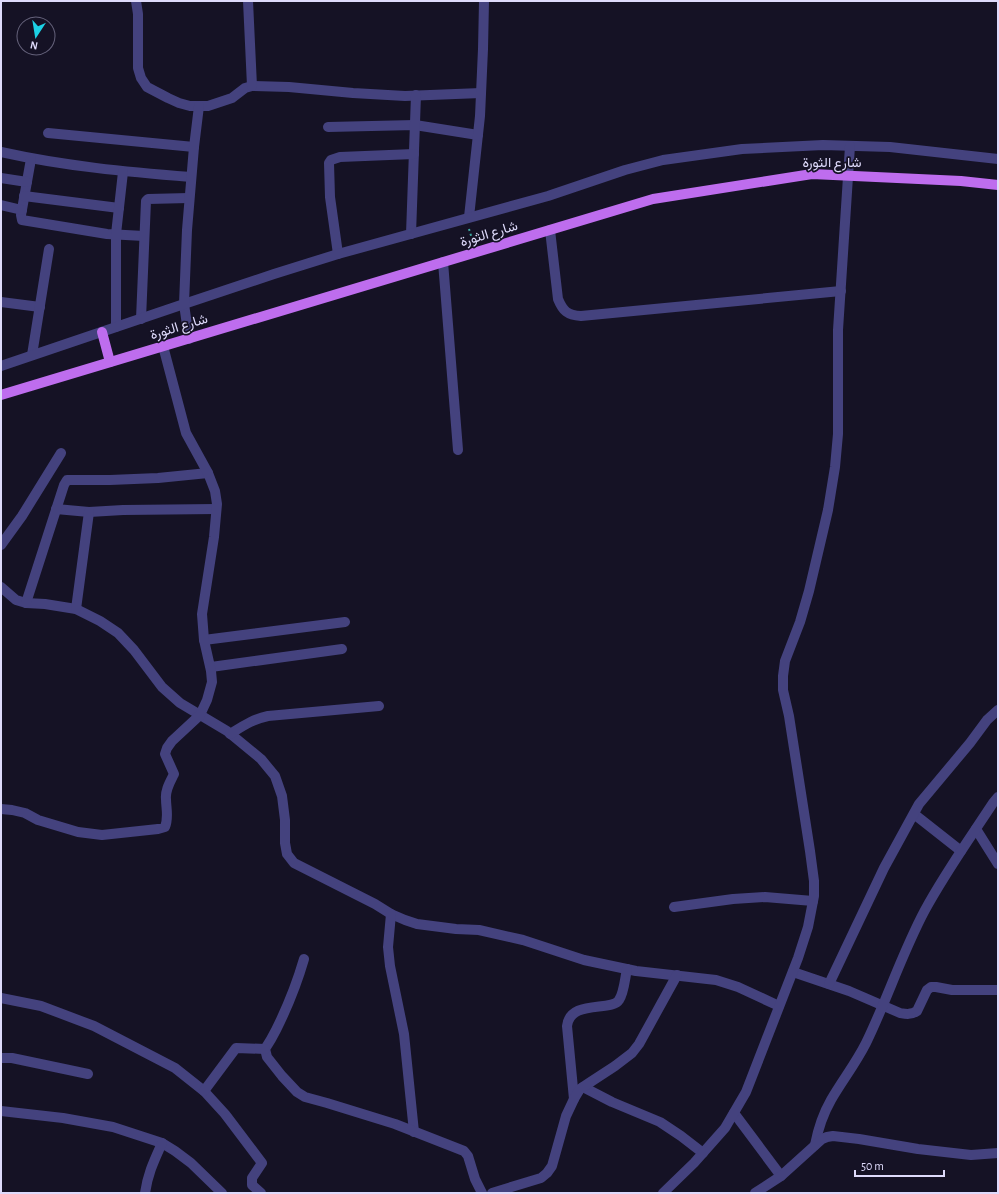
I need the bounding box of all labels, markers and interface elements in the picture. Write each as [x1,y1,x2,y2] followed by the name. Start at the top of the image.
[16,16,56,56] north arrow
[29,39,39,51] text: N
[802,156,862,173] street label: شارع الثورة
[459,219,520,252] street label: شارع الثورة
[149,312,210,345] street label: شارع الثورة
[855,1152,944,1178] scale bar
[861,1160,884,1172] text: 50 m

